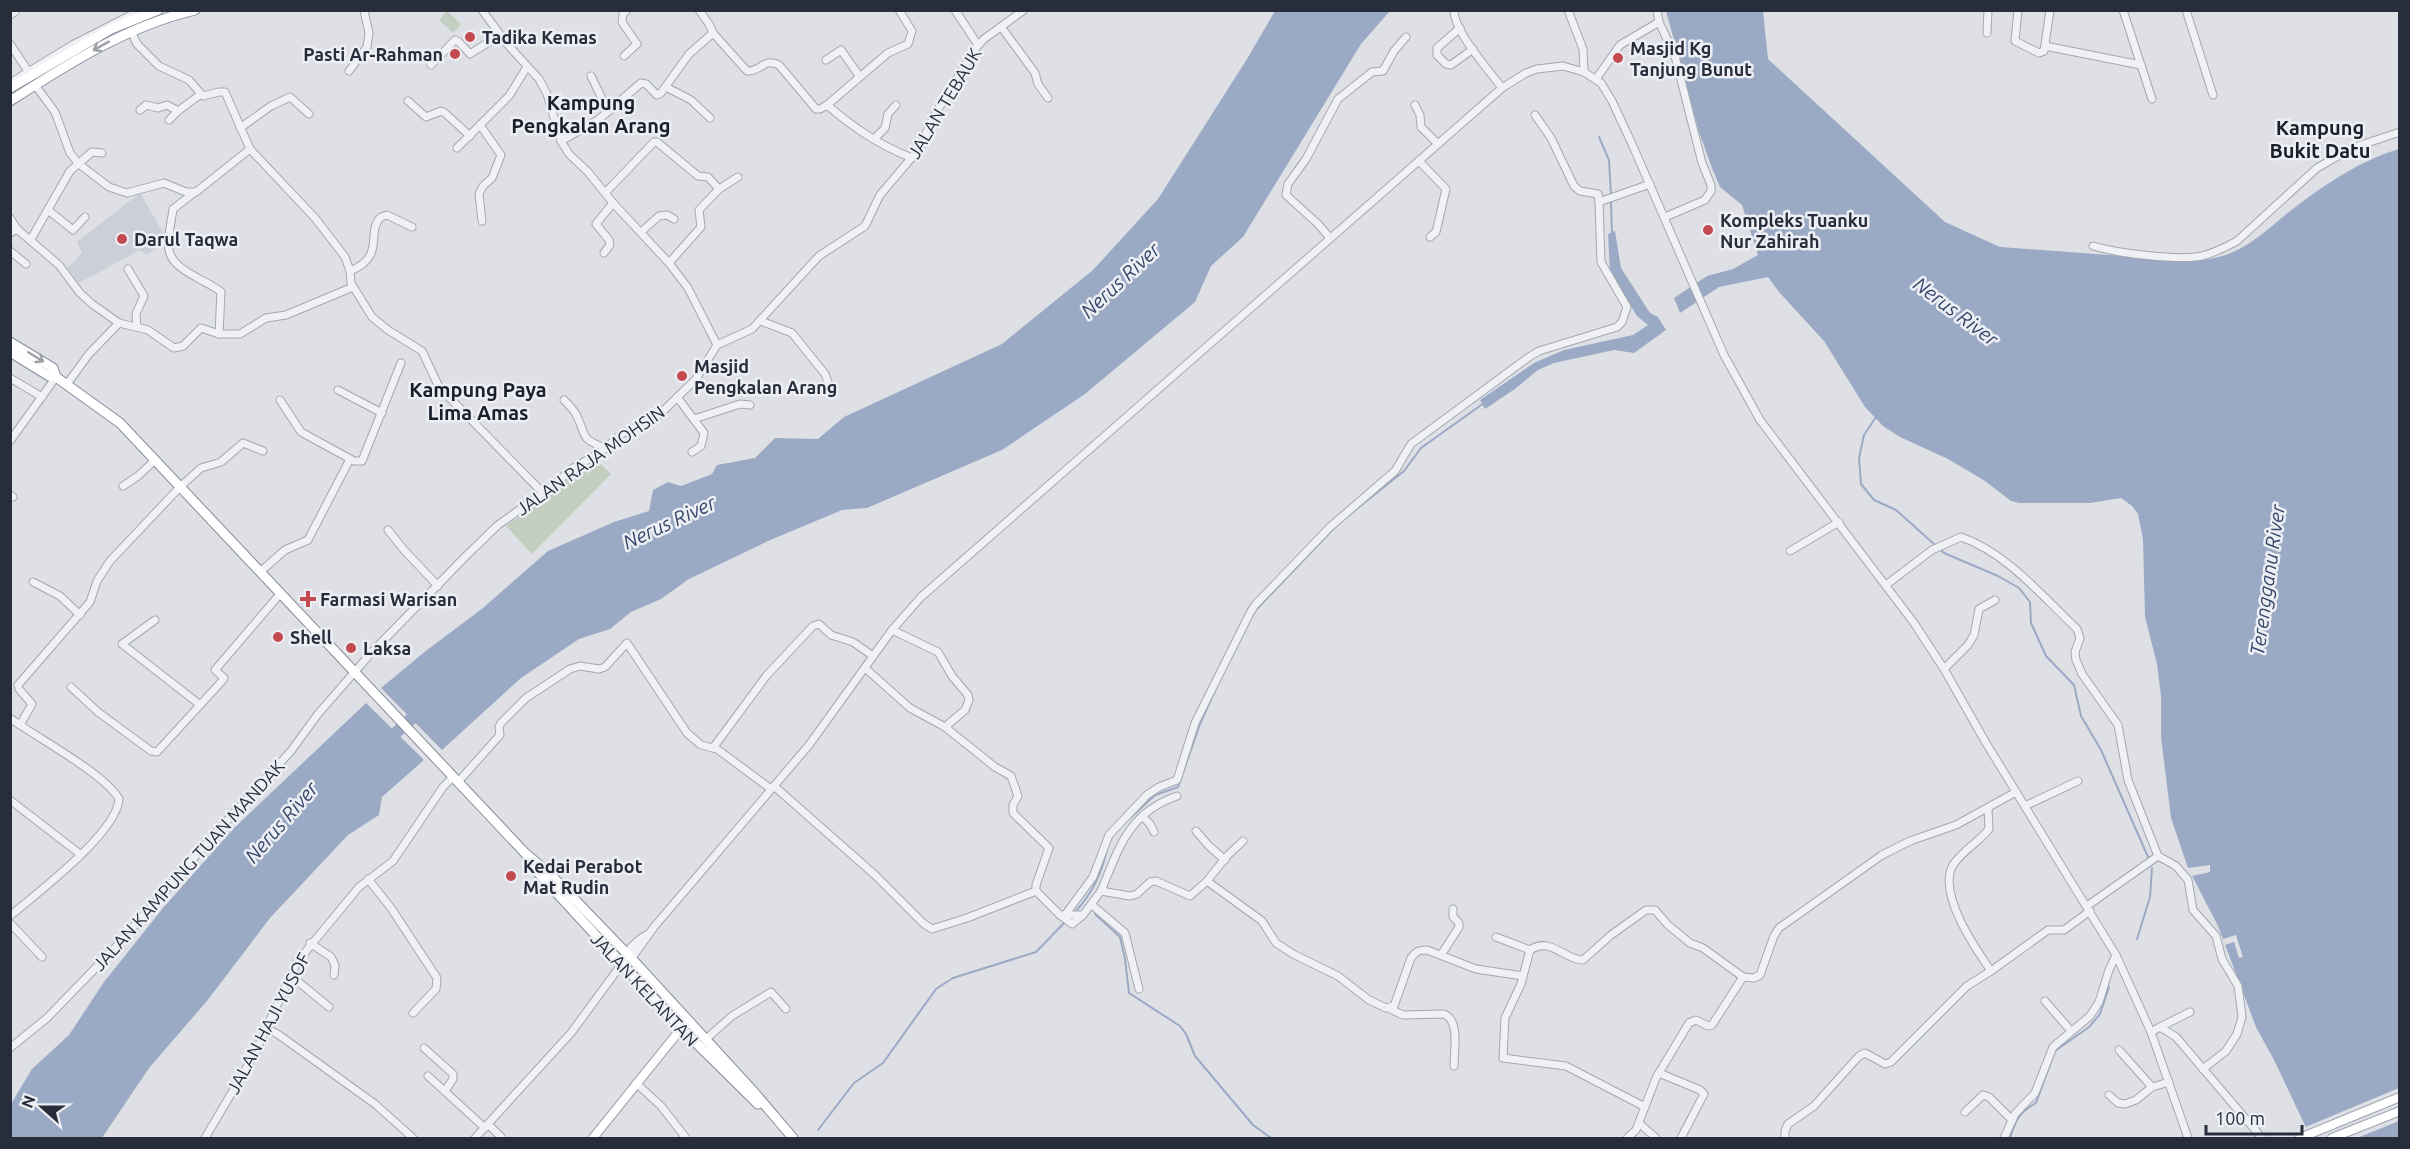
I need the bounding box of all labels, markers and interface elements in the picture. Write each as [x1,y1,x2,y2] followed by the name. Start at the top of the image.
[482,27,597,47] place label: Tadika Kemas
[463,30,477,44] marker: Tadika Kemas
[1630,38,1752,79] place label: Masjid Kg Tanjung Bunut
[93,40,110,52] one-way arrow
[303,44,443,64] place label: Pasti Ar-Rahman
[903,44,985,162] street label: JALAN TEBAUK
[448,47,462,61] marker: Pasti Ar-Rahman
[1611,51,1625,65] marker: Masjid Kg Tanjung Bunut
[511,91,671,137] district label: Kampung Pengkalan Arang
[2270,116,2370,162] district label: Kampung Bukit Datu
[1720,210,1868,251] place label: Kompleks Tuanku Nur Zahirah
[1701,223,1715,237] marker: Kompleks Tuanku Nur Zahirah
[134,229,238,249] place label: Darul Taqwa
[115,232,129,246] marker: Darul Taqwa
[1076,237,1165,322] water label: Nerus River
[1909,272,2004,351] water label: Nerus River
[27,351,44,363] one-way arrow
[694,356,837,397] place label: Masjid Pengkalan Arang
[675,369,689,383] marker: Masjid Pengkalan Arang
[409,378,547,424] district label: Kampung Paya Lima Amas
[512,401,668,519] street label: JALAN RAJA MOHSIN
[619,490,720,554] water label: Nerus River
[2245,502,2289,657] water label: Terengganu River
[320,589,457,609] place label: Farmasi Warisan
[301,592,315,606] marker: Farmasi Warisan
[290,627,333,647] place label: Shell
[271,630,285,644] marker: Shell
[363,638,411,658] place label: Laksa
[344,641,358,655] marker: Laksa
[88,756,288,974] street label: JALAN KAMPUNG TUAN MANDAK
[240,776,323,867] water label: Nerus River
[523,856,643,897] place label: Kedai Perabot Mat Rudin
[504,869,518,883] marker: Kedai Perabot Mat Rudin
[587,928,703,1050] street label: JALAN KELANTAN
[222,949,314,1097] street label: JALAN HAJI YUSOF
[12,1077,72,1137] north arrow
[17,1093,39,1110] text: N
[2206,1098,2302,1136] scale bar
[2215,1108,2265,1128] text: 100 m

